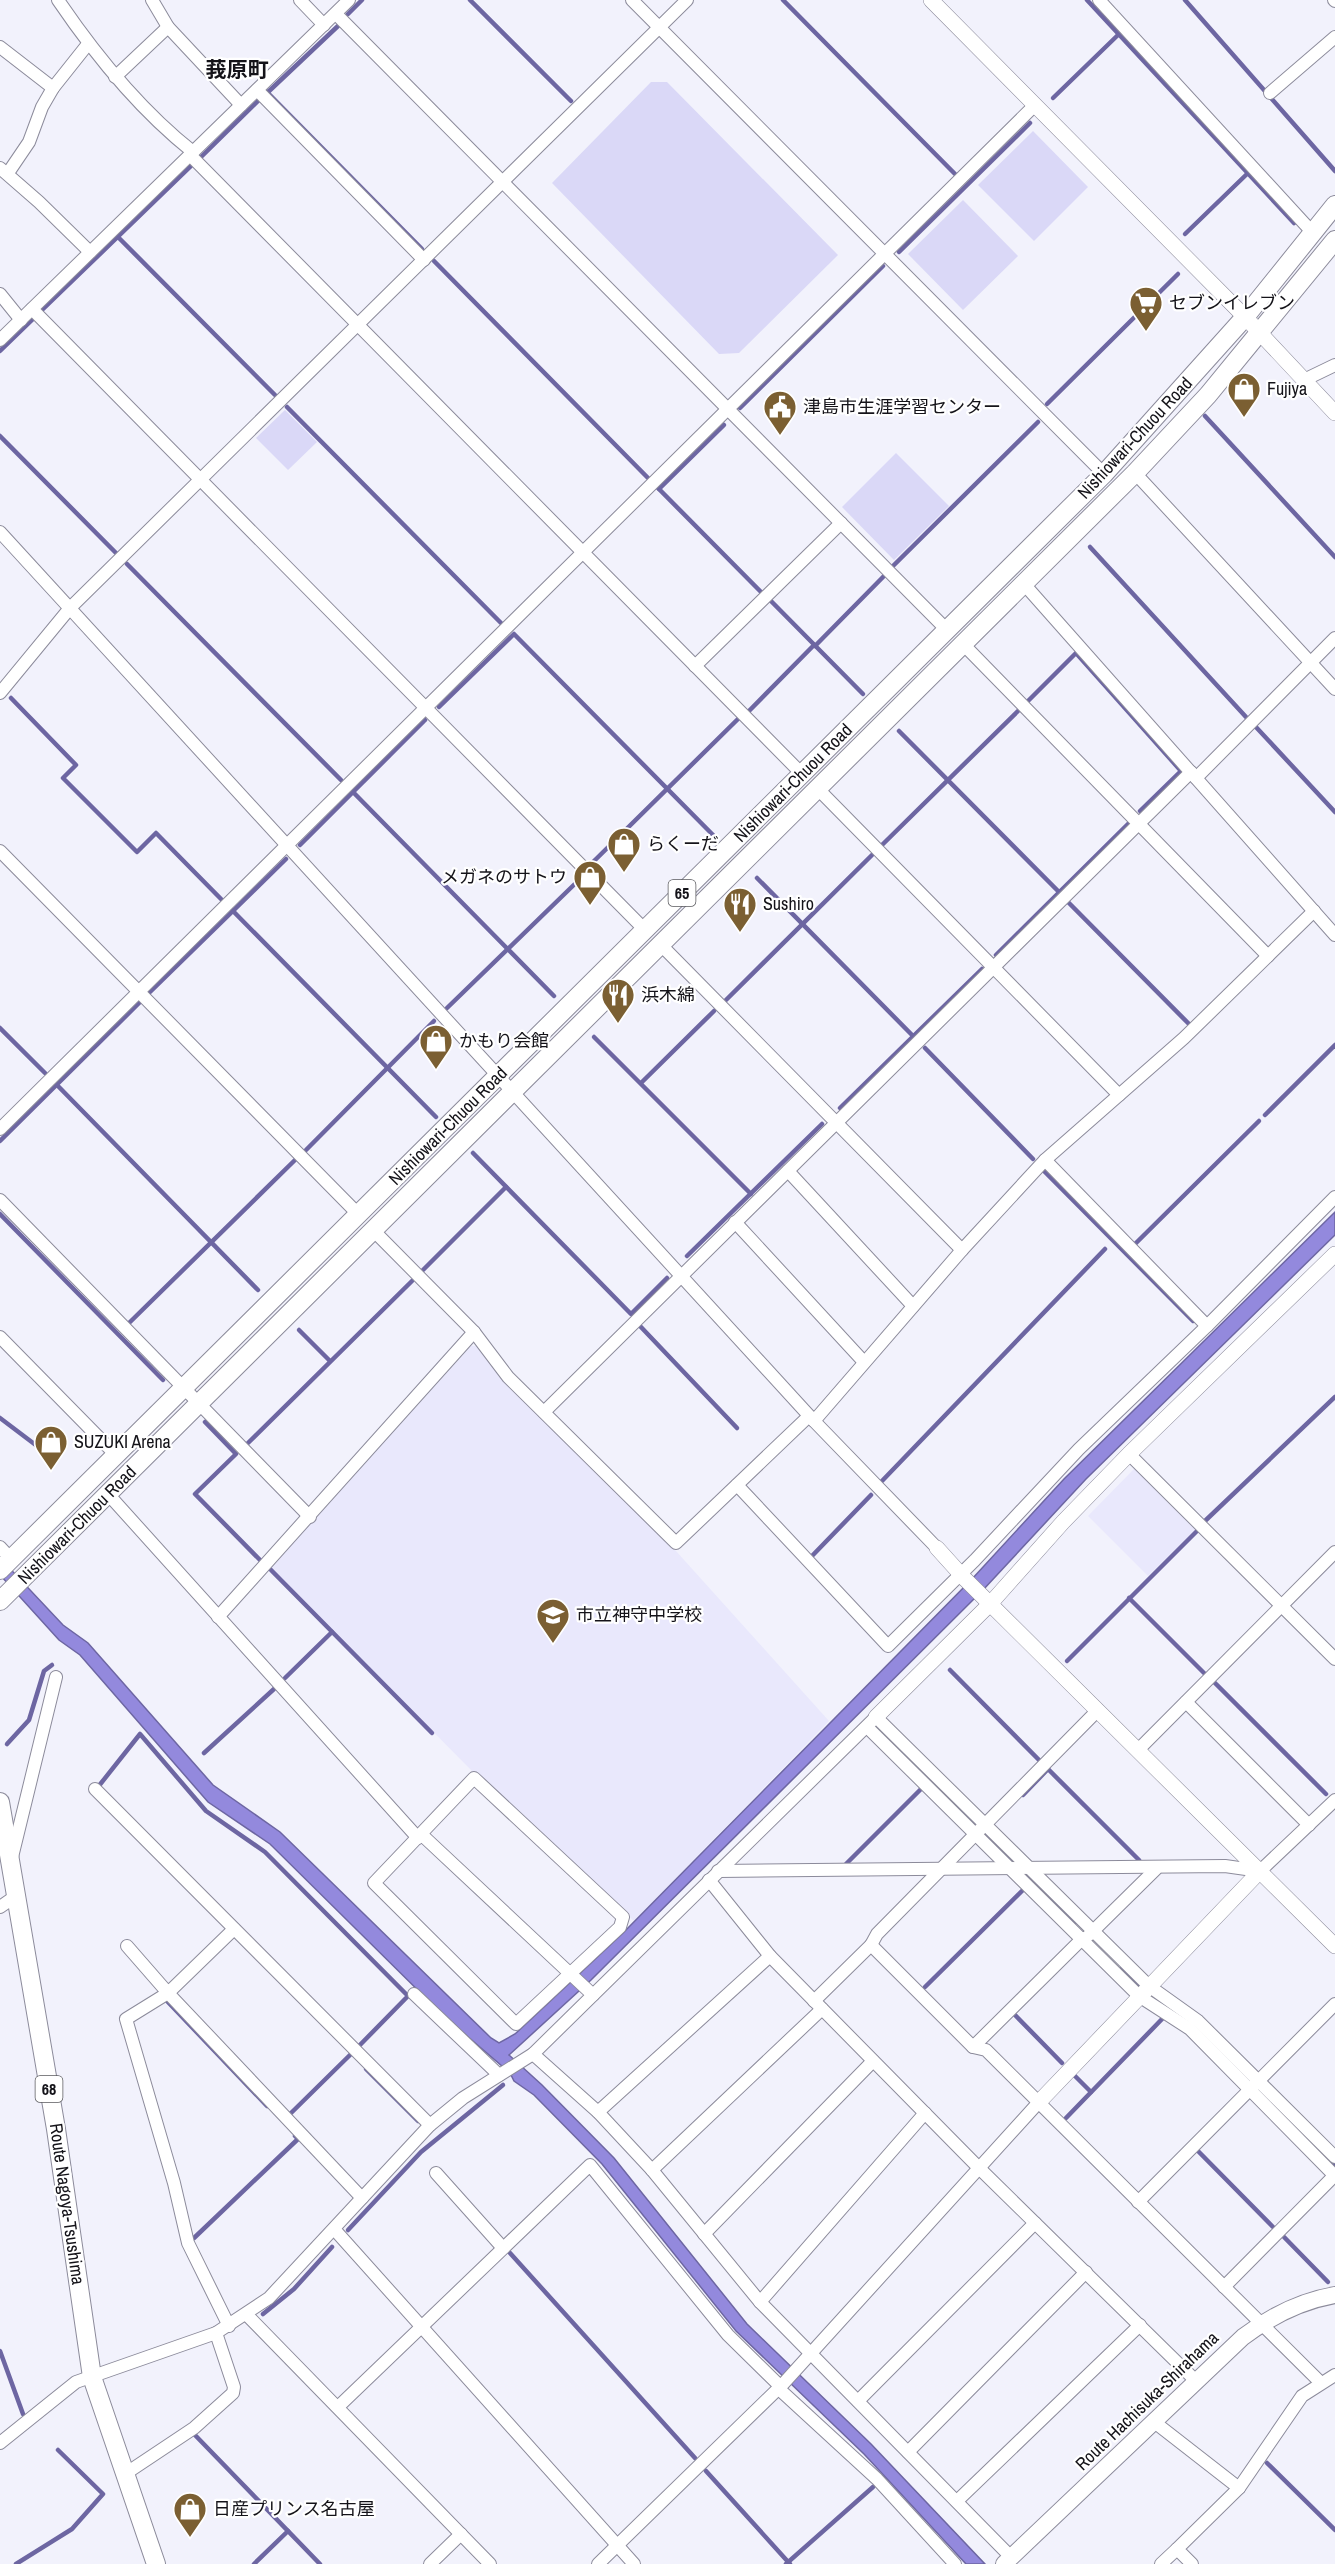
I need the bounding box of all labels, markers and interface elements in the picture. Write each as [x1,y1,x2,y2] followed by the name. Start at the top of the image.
[206,55,269,84] district label: 莪原町
[1128,285,1164,332] supermarket icon: セブンイレブン
[1169,290,1295,315] place label: セブンイレブン
[1072,371,1198,504] street label: Nishiowari-Chuou Road
[1226,371,1262,418] shop icon: Fujiya
[1267,376,1307,401] place label: Fujiya
[762,389,798,436] public building icon: 津島市生涯学習センター
[803,394,1001,419] place label: 津島市生涯学習センター
[728,718,857,847] street label: Nishiowari-Chuou Road
[606,826,642,873] shop icon: らくーだ
[647,831,719,856] place label: らくーだ
[572,859,608,906] shop icon: メガネのサトウ
[441,864,567,889] place label: メガネのサトウ
[668,880,696,906] road number: 65
[722,886,758,933] restaurant icon: Sushiro
[763,891,814,916] place label: Sushiro
[600,977,636,1024] restaurant icon: 浜木綿
[641,982,695,1007] place label: 浜木綿
[418,1023,454,1070] shop icon: かもり会館
[459,1028,549,1053] place label: かもり会館
[383,1061,512,1190] street label: Nishiowari-Chuou Road
[33,1424,69,1471] shop icon: SUZUKI Arena
[74,1429,171,1454] place label: SUZUKI Arena
[12,1460,141,1589] street label: Nishiowari-Chuou Road
[535,1597,571,1644] school or university icon: 市立神守中学校
[576,1602,702,1627] place label: 市立神守中学校
[36,2076,62,2102] road number: 68
[44,2122,91,2286] street label: Route Nagoya-Tsushima
[1070,2326,1224,2476] street label: Route Hachisuka-Shirahama
[172,2491,208,2538] shop icon: 日産プリンス名古屋
[213,2496,375,2521] place label: 日産プリンス名古屋

